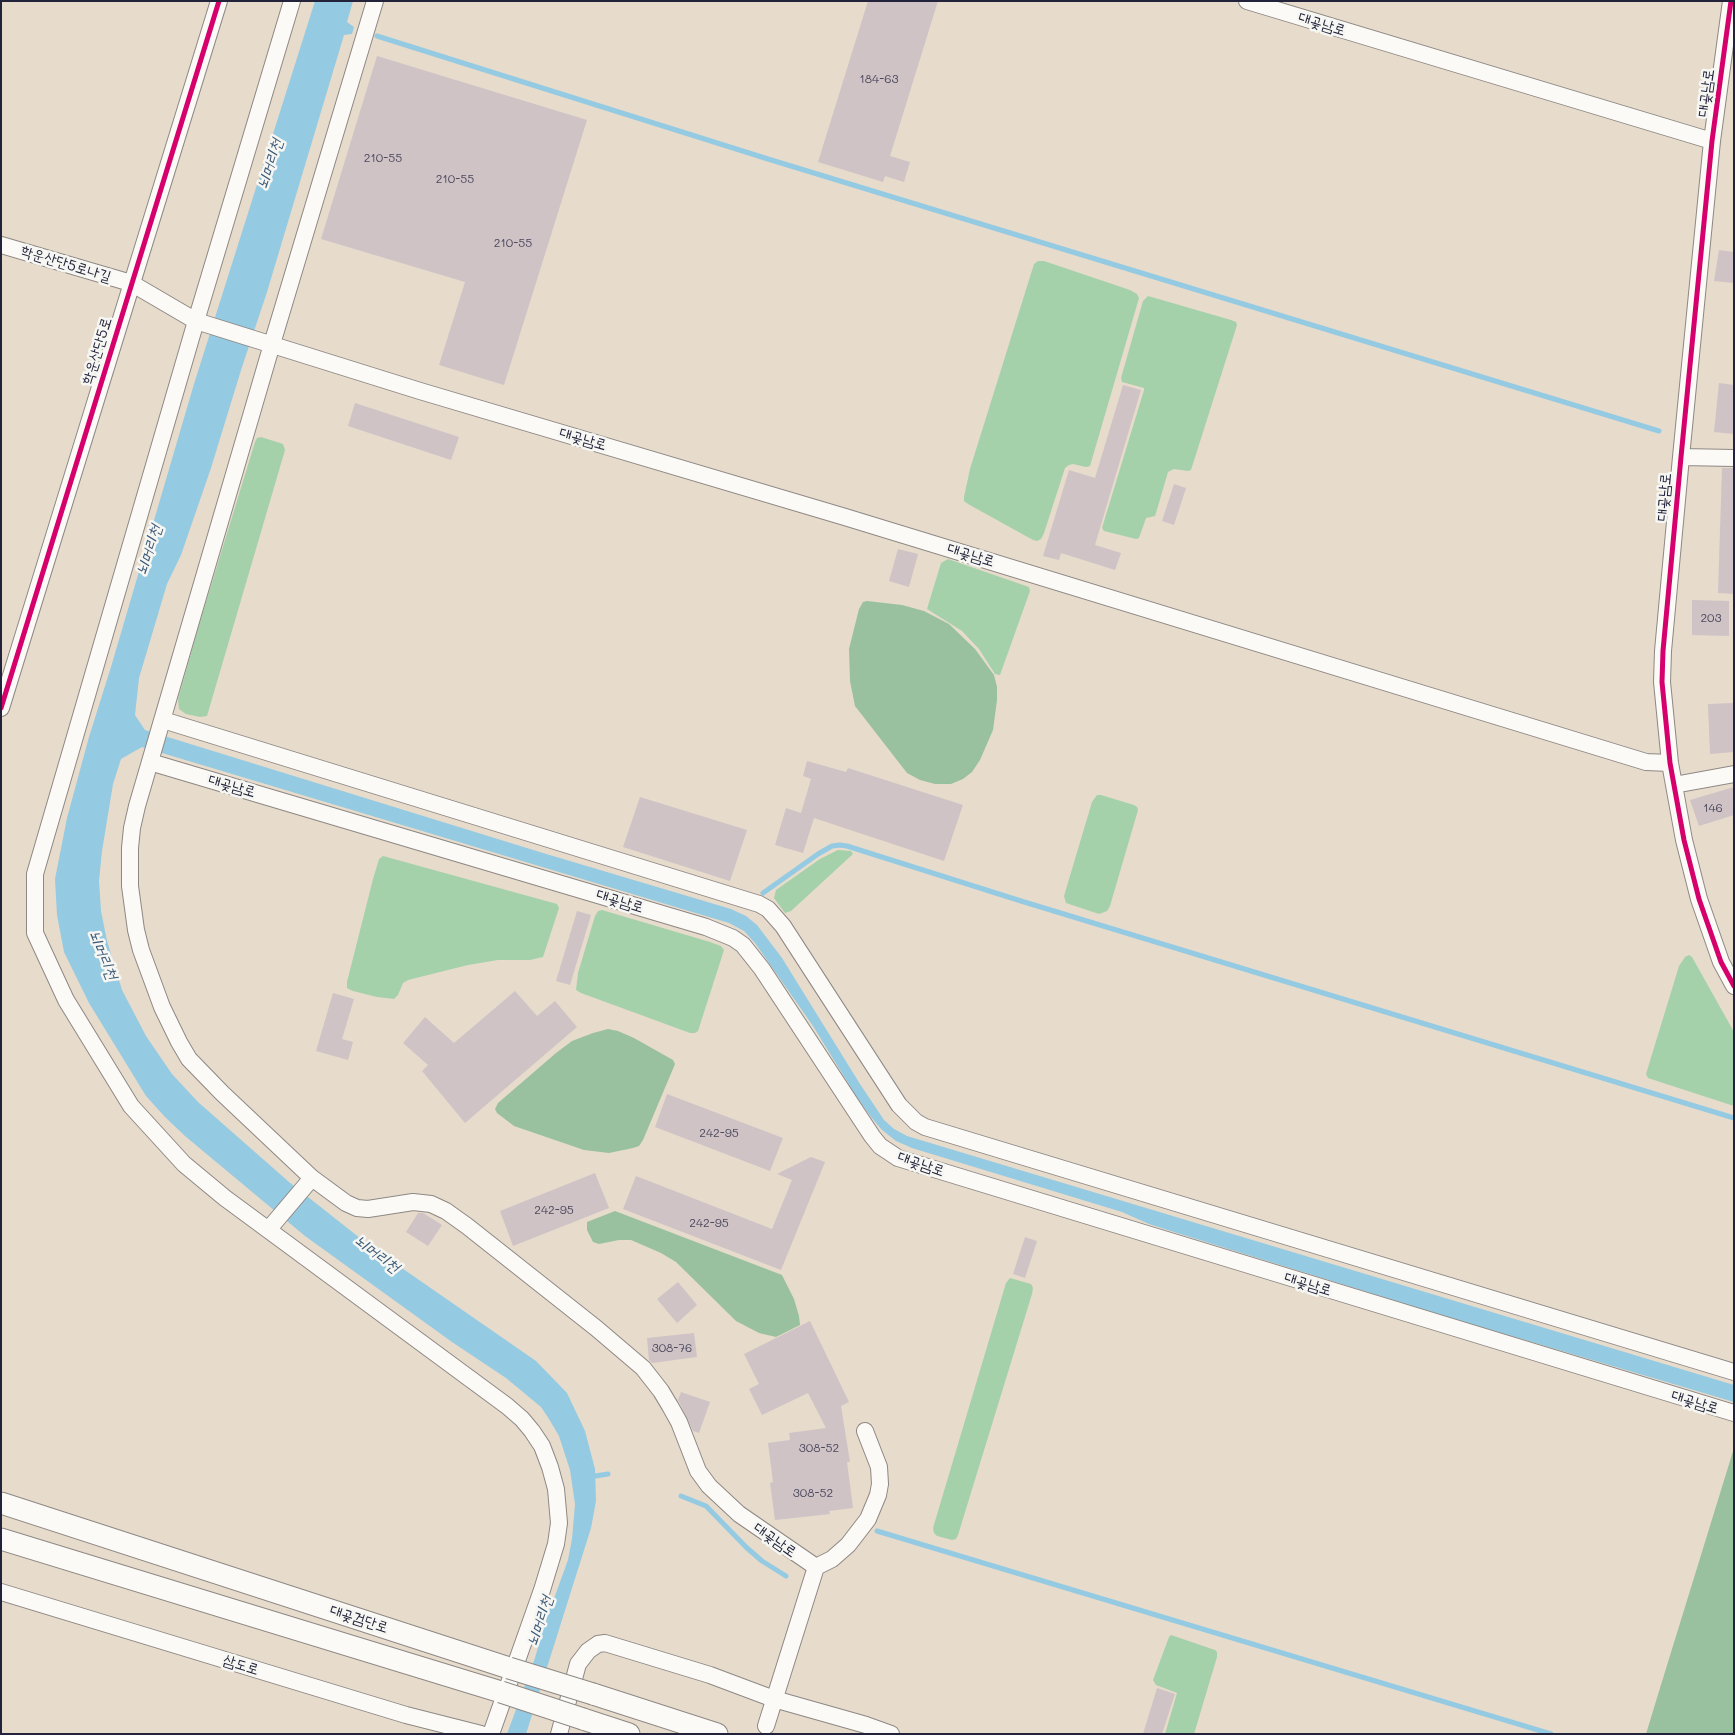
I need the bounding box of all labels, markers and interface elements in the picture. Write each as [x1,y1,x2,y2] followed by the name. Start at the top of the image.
[1296,8,1348,40] street label: 대곶남로
[1694,68,1718,118] street label: 대곶남로
[859,72,899,86] house number: 184-63
[253,137,287,191] water label: 뇌머리천
[364,151,402,165] house number: 210-55
[436,172,474,186] house number: 210-55
[494,236,532,250] house number: 210-55
[19,242,113,286] street label: 학운산단5로나길
[78,315,116,387] street label: 학운산단5로
[557,424,609,454] street label: 대곶남로
[1653,472,1675,522] street label: 대곶남로
[132,523,166,577] water label: 뇌머리천
[945,539,997,571] street label: 대곶남로
[1700,611,1722,625] house number: 203
[206,771,258,801] street label: 대곶남로
[1703,801,1723,815] house number: 146
[594,885,646,917] street label: 대곶남로
[84,928,122,982] water label: 뇌머리천
[699,1126,739,1140] house number: 242-95
[895,1148,947,1180] street label: 대곶남로
[534,1203,574,1217] house number: 242-95
[689,1216,729,1230] house number: 242-95
[351,1231,403,1277] water label: 뇌머리천
[1282,1268,1334,1300] street label: 대곶남로
[652,1341,692,1355] house number: 308-76
[1669,1386,1721,1418] street label: 대곶남로
[799,1441,839,1455] house number: 308-52
[793,1486,833,1500] house number: 308-52
[750,1519,800,1561] street label: 대곶남로
[523,1594,557,1648] water label: 뇌머리천
[328,1601,390,1637] street label: 대곶검단로
[221,1651,261,1679] street label: 삼도로

